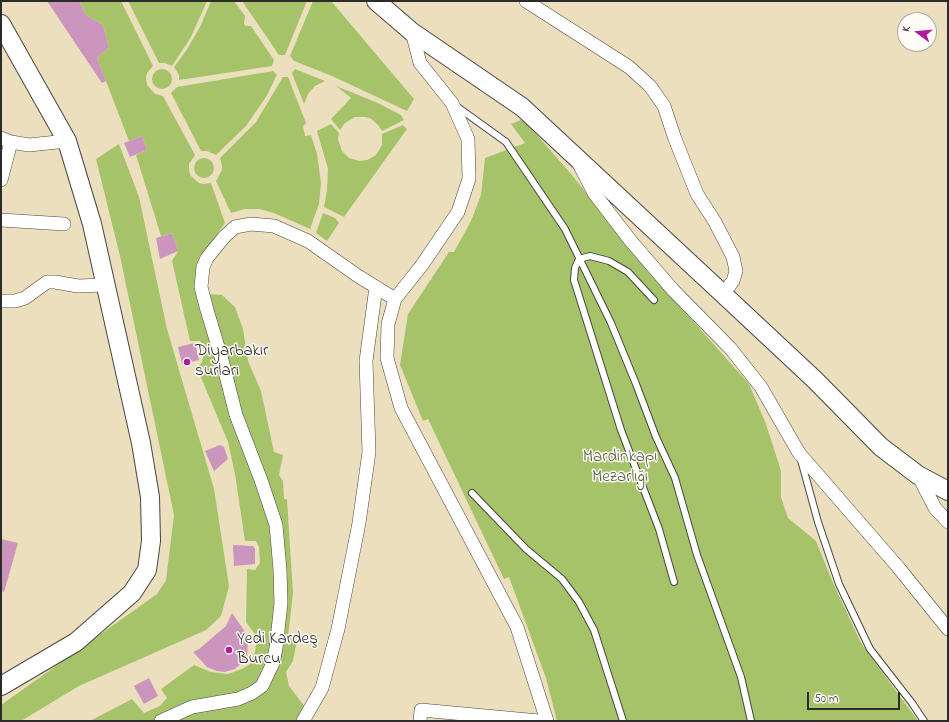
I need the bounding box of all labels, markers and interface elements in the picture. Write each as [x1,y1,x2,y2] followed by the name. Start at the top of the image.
[897,12,937,52] north arrow
[898,24,915,34] text: K
[195,342,268,382] place label: Diyarbakır surları
[182,357,192,367] marker: Diyarbakır surları
[583,448,657,488] park label: Mardinkapı Mezarlığı
[237,630,318,670] place label: Yedi Kardeş Burcu
[224,645,234,655] marker: Yedi Kardeş Burcu
[809,684,902,710] scale bar
[814,690,838,708] text: 50 m

